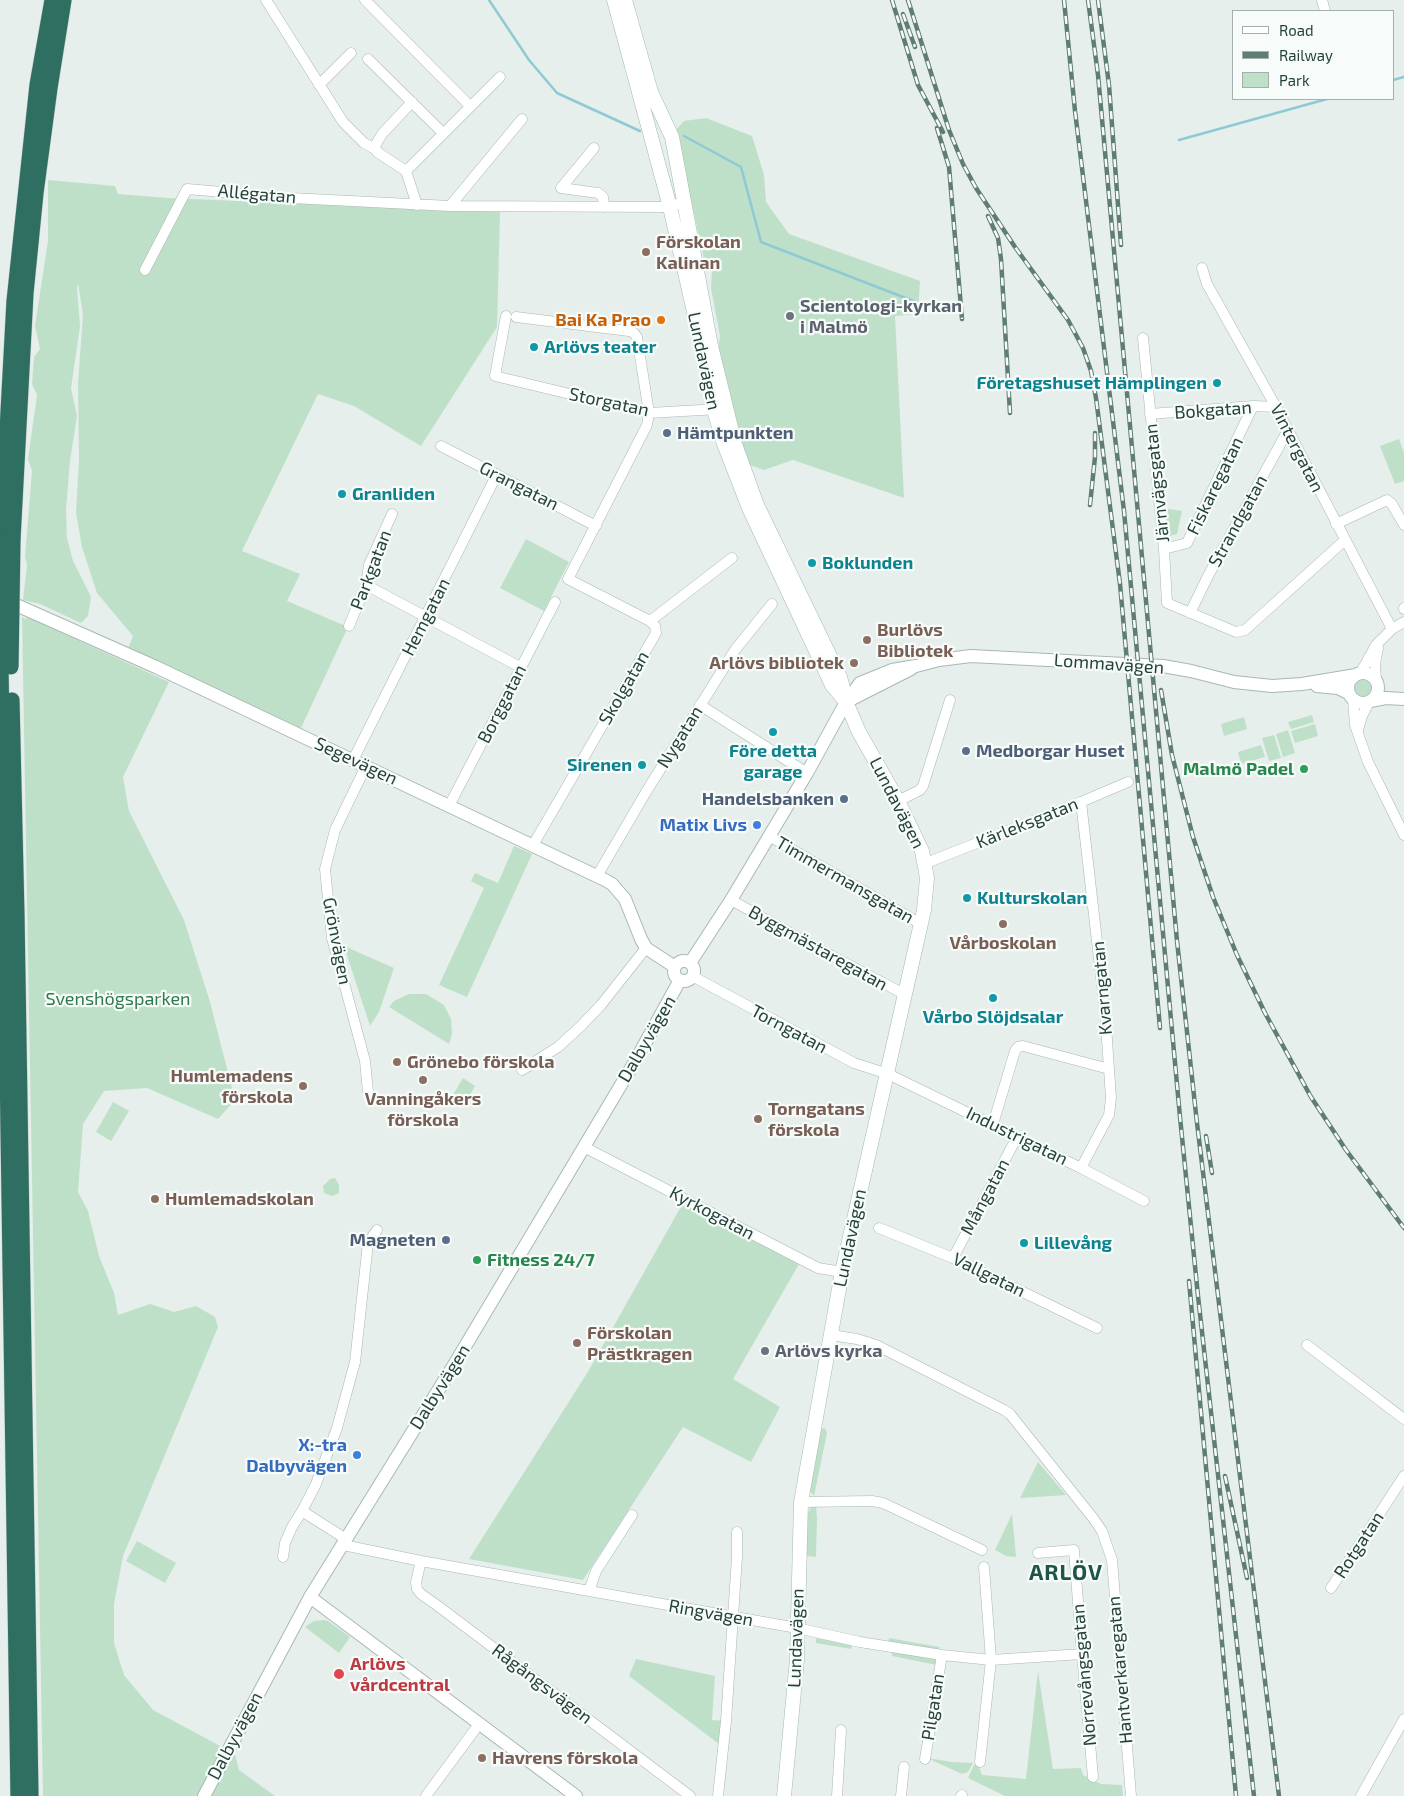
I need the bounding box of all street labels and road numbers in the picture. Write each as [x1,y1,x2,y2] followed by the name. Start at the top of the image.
[217,180,297,208] street label: Allégatan
[683,310,725,412] street label: Lundavägen
[567,383,651,421] street label: Storgatan
[1174,397,1252,423] street label: Bokgatan
[1265,400,1329,496] street label: Vintergatan
[1140,423,1174,543] street label: Järnvägsgatan
[1182,434,1248,538] street label: Fiskaregatan
[476,457,562,515] street label: Grangatan
[1204,471,1272,571] street label: Strandgatan
[346,527,396,613] street label: Parkgatan
[397,574,455,660] street label: Hemgatan
[594,647,654,729] street label: Skolgatan
[1053,649,1165,679] street label: Lommavägen
[473,661,531,747] street label: Borggatan
[653,702,707,772] street label: Nygatan
[311,732,401,790] street label: Segevägen
[865,754,929,852] street label: Lundavägen
[973,793,1081,853] street label: Kärleksgatan
[772,832,918,928] street label: Timmermansgatan
[318,896,356,986] street label: Grönvägen
[745,901,891,995] street label: Byggmästaregatan
[1087,940,1117,1036] street label: Kvarngatan
[614,992,680,1086] street label: Dalbyvägen
[747,1000,831,1058] street label: Torngatan
[963,1102,1071,1170] street label: Industrigatan
[956,1155,1014,1239] street label: Mångatan
[666,1182,758,1244] street label: Kyrkogatan
[829,1187,871,1289] street label: Lundavägen
[949,1248,1029,1302] street label: Vallgatan
[405,1340,475,1434] street label: Dalbyvägen
[1329,1508,1389,1582] street label: Rotgatan
[783,1588,809,1688] street label: Lundavägen
[667,1595,755,1631] street label: Ringvägen
[1103,1595,1137,1745] street label: Hantverkaregatan
[1067,1603,1101,1747] street label: Norrevångsgatan
[488,1639,596,1729] street label: Rågångsvägen
[917,1672,949,1742] street label: Pilgatan
[203,1688,267,1784] street label: Dalbyvägen

